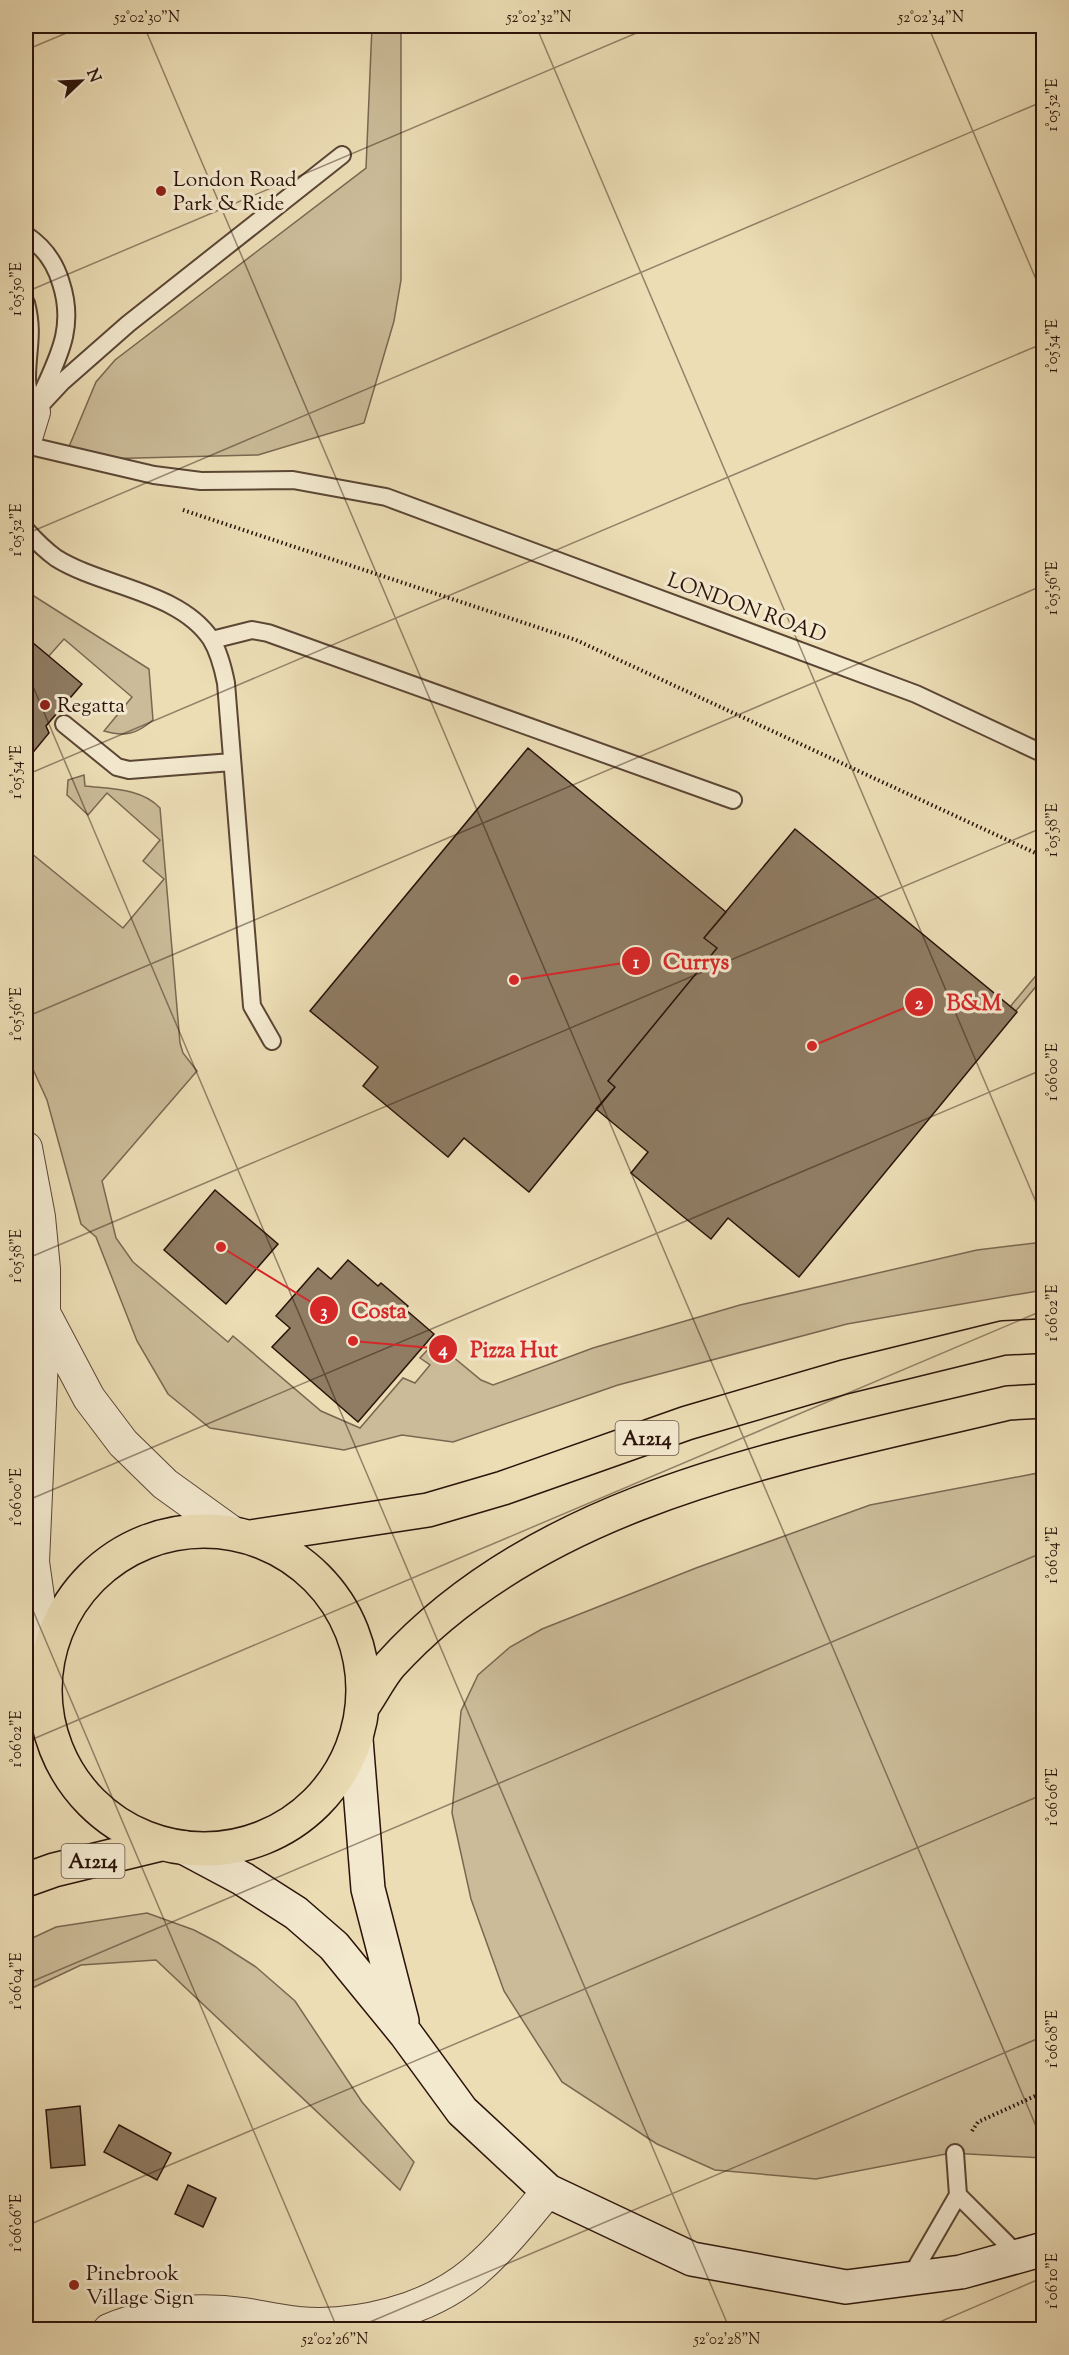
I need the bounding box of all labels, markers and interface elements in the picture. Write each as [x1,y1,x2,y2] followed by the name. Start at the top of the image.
[113,8,180,29] text: 52°02'30"N
[505,8,572,29] text: 52°02'32"N
[897,8,964,29] text: 52°02'34"N
[51,51,111,111] north arrow
[79,66,106,87] text: N
[1043,78,1064,132] text: 1°05'52"E
[173,166,297,220] place label: London Road Park & Ride
[154,184,168,198] marker: London Road Park & Ride
[7,262,28,316] text: 1°05'50"E
[1043,319,1064,373] text: 1°05'54"E
[7,503,28,557] text: 1°05'52"E
[1043,561,1064,615] text: 1°05'56"E
[662,566,830,652] street label: LONDON ROAD
[57,692,125,722] place label: Regatta
[38,698,52,712] marker: Regatta
[7,745,28,799] text: 1°05'54"E
[1043,803,1064,857] text: 1°05'58"E
[621,941,741,981] callout: Currys
[663,948,729,980] text: Currys
[633,951,640,977] text: 1
[904,982,1013,1022] callout: B&M
[7,987,28,1041] text: 1°05'56"E
[947,989,1002,1021] text: B&M
[915,992,924,1018] text: 2
[1043,1043,1064,1101] text: 1°06'00"E
[7,1229,28,1283] text: 1°05'58"E
[1043,1284,1064,1342] text: 1°06'02"E
[309,1290,418,1330] callout: Costa
[351,1297,408,1329] text: Costa
[320,1300,328,1326] text: 3
[428,1329,569,1369] callout: Pizza Hut
[470,1336,558,1368] text: Pizza Hut
[437,1338,448,1364] text: 4
[616,1421,678,1455] road number: A1214
[7,1468,28,1526] text: 1°06'00"E
[1043,1526,1064,1584] text: 1°06'04"E
[7,1710,28,1768] text: 1°06'02"E
[1043,1768,1064,1826] text: 1°06'06"E
[62,1844,124,1878] road number: A1214
[7,1952,28,2010] text: 1°06'04"E
[1043,2010,1064,2068] text: 1°06'08"E
[7,2194,28,2252] text: 1°06'06"E
[1043,2253,1064,2309] text: 1°06'10"E
[86,2260,194,2314] place label: Pinebrook Village Sign
[67,2278,81,2292] marker: Pinebrook Village Sign
[301,2330,368,2351] text: 52°02'26"N
[693,2330,760,2351] text: 52°02'28"N

